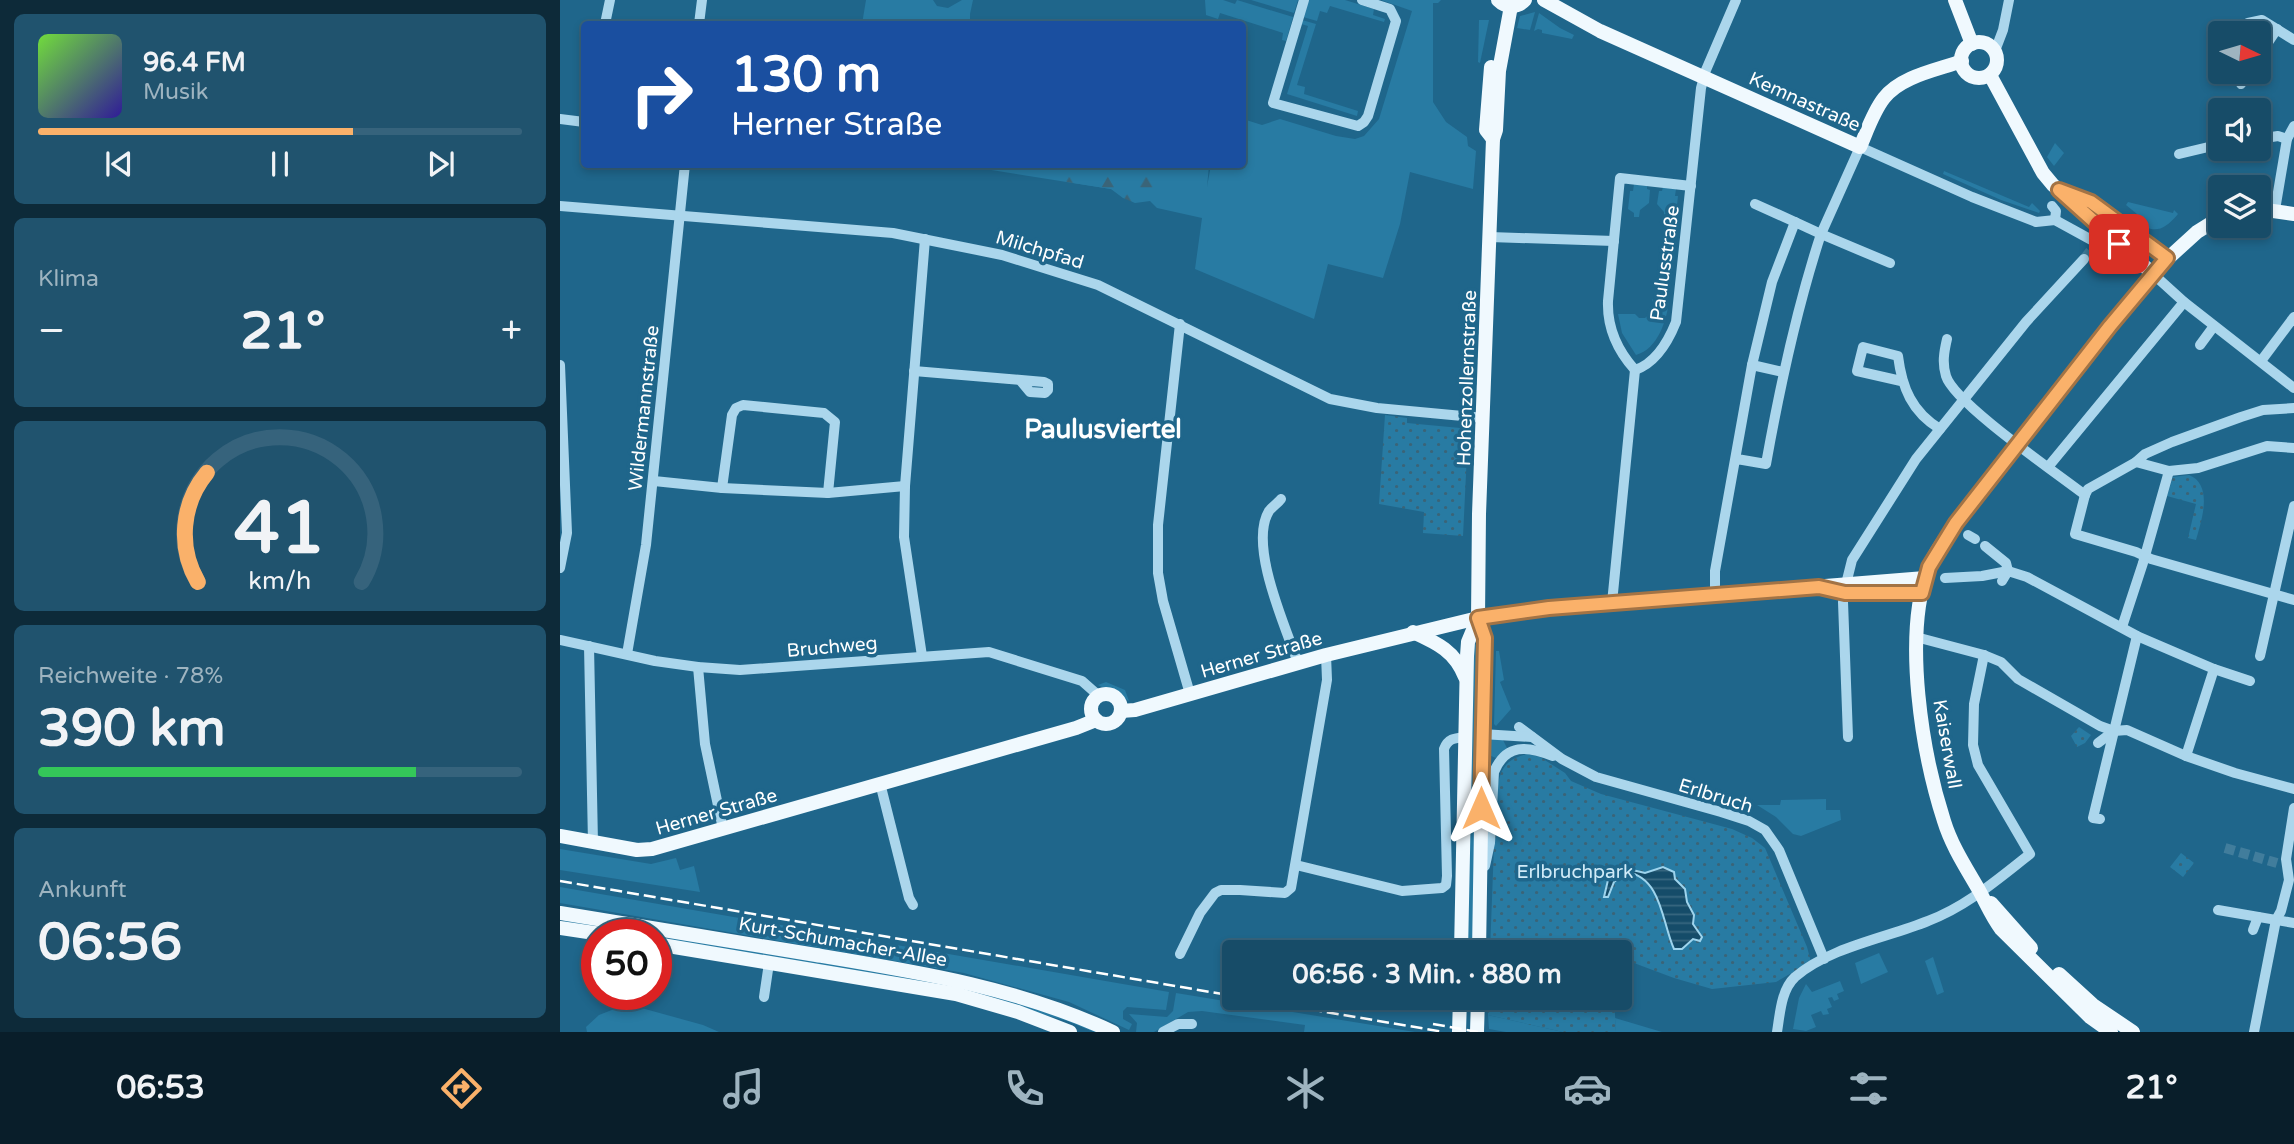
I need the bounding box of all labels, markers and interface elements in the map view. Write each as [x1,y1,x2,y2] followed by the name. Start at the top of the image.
[2208,21,2272,84] north arrow
[2208,21,2271,238] map controls
[731,46,881,105] text: 130 m
[143,47,246,78] text: 96.4 FM
[616,49,707,140] icon: right
[1745,68,1864,136] street label: Kemnastraße
[143,78,208,106] text: Musik
[2208,98,2271,161] button: sound
[731,106,942,144] text: Herner Straße
[100,145,138,183] icon: previous
[261,145,299,183] icon: pause
[422,145,460,183] icon: next
[2208,175,2271,238] button: layers
[1646,204,1684,322] street label: Paulusstraße
[2089,214,2149,274] pin
[2100,225,2138,263] icon: arrive
[993,226,1086,274] street label: Milchpfad
[38,265,99,293] text: Klima
[1453,290,1481,466] street label: Hohenzollernstraße
[240,300,325,363] text: 21°
[38,308,65,354] text: −
[501,308,522,354] text: +
[624,324,664,492] street label: Wildermannstraße
[1024,414,1182,445] district label: Paulusviertel
[234,485,326,573] text: 41
[249,566,311,596] text: km/h
[1198,627,1325,683] street label: Herner Straße
[786,632,878,662] street label: Bruchweg
[38,662,223,690] text: Reichweite · 78%
[38,697,226,760] text: 390 km
[1928,698,1966,791] street label: Kaiserwall
[1444,771,1518,845] position arrow
[1676,774,1756,818] street label: Erlbruch
[653,784,780,840] street label: Herner Straße
[1517,861,1633,883] park label: Erlbruchpark
[38,876,127,904] text: Ankunft
[38,911,182,974] text: 06:56
[737,913,949,971] street label: Kurt-Schumacher-Allee
[581,919,672,1010] speed limit sign: 50
[1292,959,1562,990] text: 06:56 · 3 Min. · 880 m
[437,1064,486,1113] icon: directions
[719,1064,768,1113] icon: music
[1000,1064,1049,1113] icon: phone
[1281,1064,1330,1113] icon: climate
[1563,1064,1612,1113] icon: car
[1844,1064,1893,1113] icon: filters
[116,1069,205,1107] text: 06:53
[2125,1069,2178,1107] text: 21°

